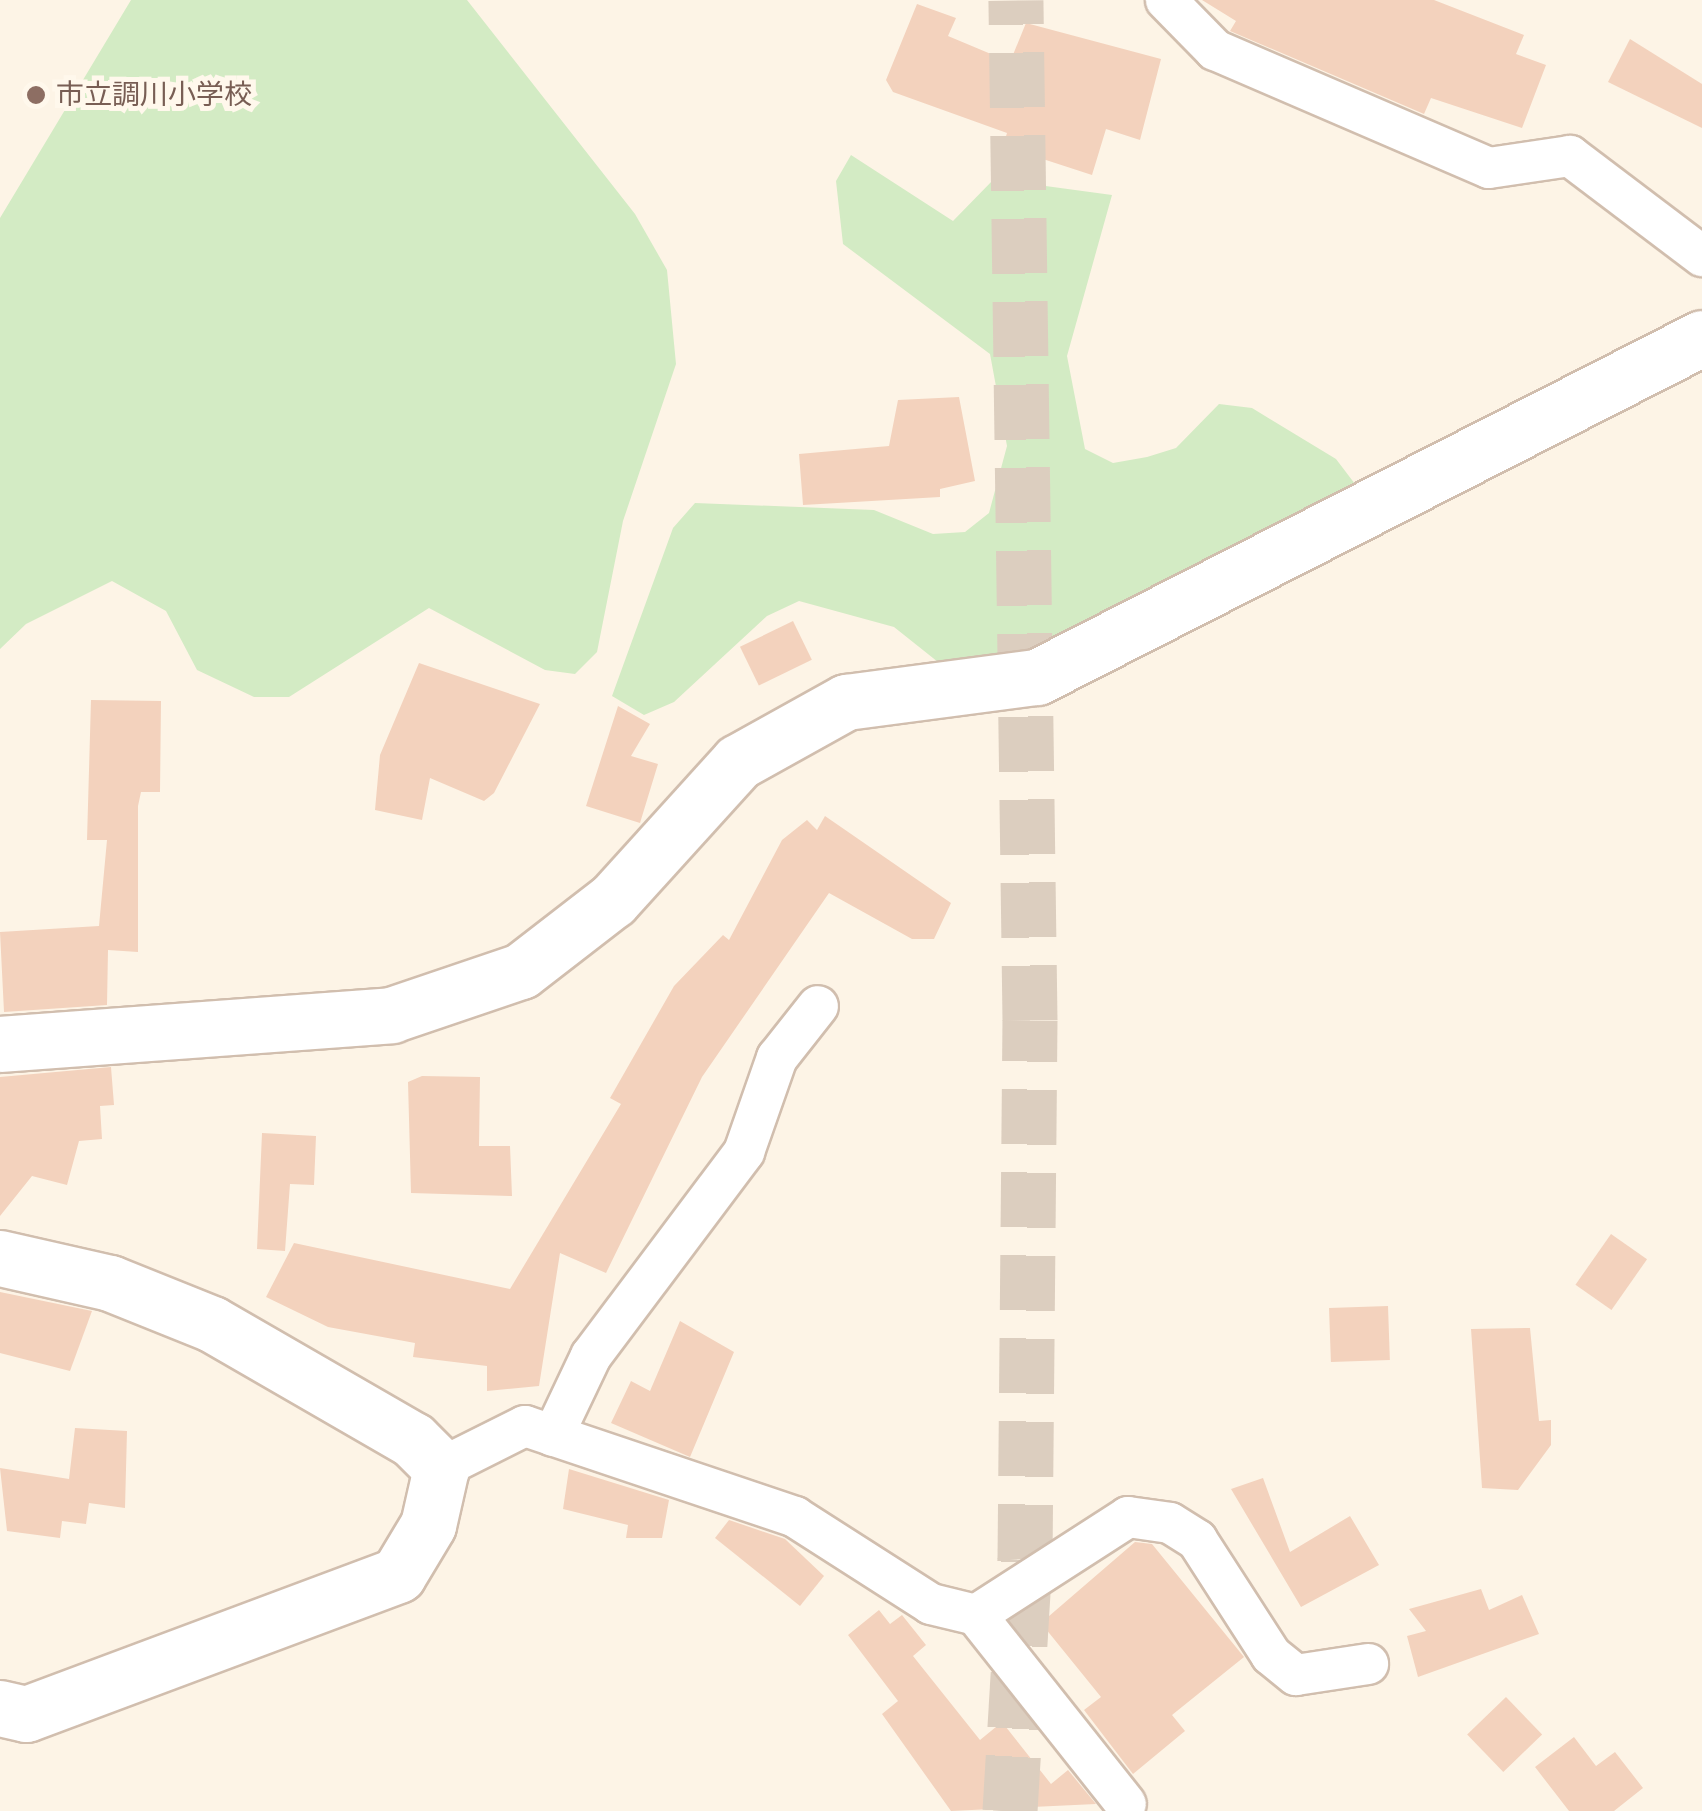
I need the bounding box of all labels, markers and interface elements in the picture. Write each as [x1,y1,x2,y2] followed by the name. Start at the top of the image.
[56,78,252,112] place label: 市立調川小学校
[25,84,47,106] marker: 市立調川小学校

